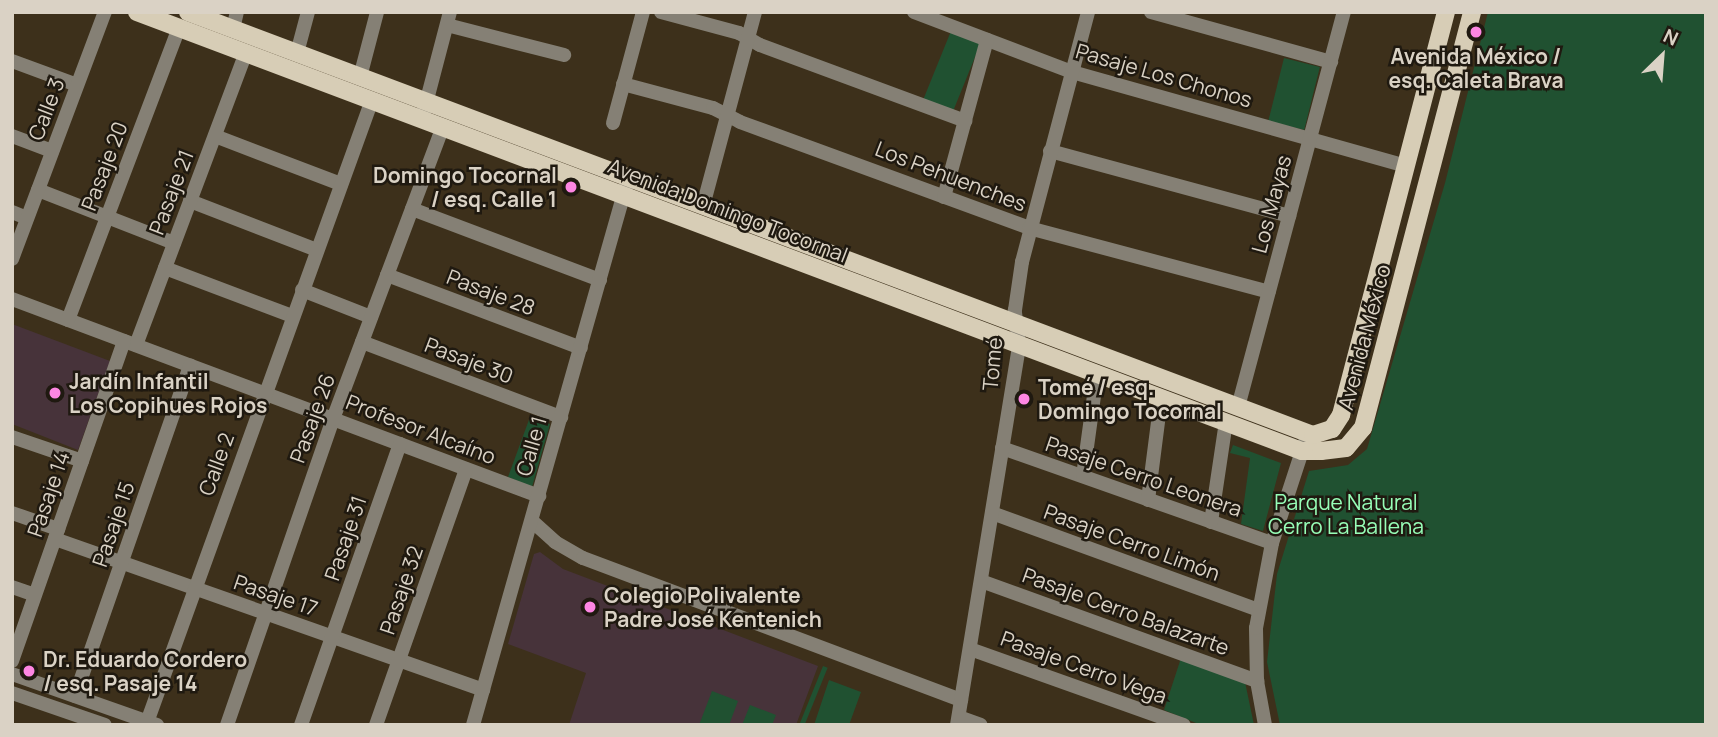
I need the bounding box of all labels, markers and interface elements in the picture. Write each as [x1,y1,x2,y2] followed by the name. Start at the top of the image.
[1627,21,1697,91] north arrow
[1659,22,1683,52] text: N
[1468,24,1484,40] marker: Avenida México / esq. Caleta Brava
[1073,38,1255,112] street label: Pasaje Los Chonos
[1388,43,1564,93] place label: Avenida México / esq. Caleta Brava
[23,74,69,144] street label: Calle 3
[76,118,132,214] street label: Pasaje 20
[872,136,1030,216] street label: Los Pehuenches
[143,146,199,238] street label: Pasaje 21
[1246,152,1296,256] street label: Los Mayas
[605,153,851,267] street label: Avenida Domingo Tocornal
[373,162,557,212] place label: Domingo Tocornal / esq. Calle 1
[563,179,579,195] marker: Domingo Tocornal / esq. Calle 1
[1332,262,1396,412] street label: Avenida México
[443,264,539,320] street label: Pasaje 28
[421,332,517,388] street label: Pasaje 30
[977,336,1007,392] street label: Tomé
[69,368,267,418] place label: Jardín Infantil Los Copihues Rojos
[284,370,340,466] street label: Pasaje 26
[1038,374,1222,424] place label: Tomé / esq. Domingo Tocornal
[47,385,63,401] marker: Jardín Infantil Los Copihues Rojos
[343,389,499,469] street label: Profesor Alcaíno
[1016,391,1032,407] marker: Tomé / esq. Domingo Tocornal
[510,413,552,479] street label: Calle 1
[193,429,239,499] street label: Calle 2
[1042,431,1246,521] street label: Pasaje Cerro Leonera
[22,448,74,540] street label: Pasaje 14
[87,478,139,570] street label: Pasaje 15
[1268,489,1424,539] park label: Parque Natural Cerro La Ballena
[319,492,371,584] street label: Pasaje 31
[1041,498,1223,586] street label: Pasaje Cerro Limón
[374,542,428,638] street label: Pasaje 32
[1019,562,1233,660] street label: Pasaje Cerro Balazarte
[231,569,321,621] street label: Pasaje 17
[604,582,822,632] place label: Colegio Polivalente Padre José Kentenich
[582,599,598,615] marker: Colegio Polivalente Padre José Kentenich
[998,625,1170,709] street label: Pasaje Cerro Vega
[43,646,247,696] place label: Dr. Eduardo Cordero / esq. Pasaje 14
[21,663,37,679] marker: Dr. Eduardo Cordero / esq. Pasaje 14

